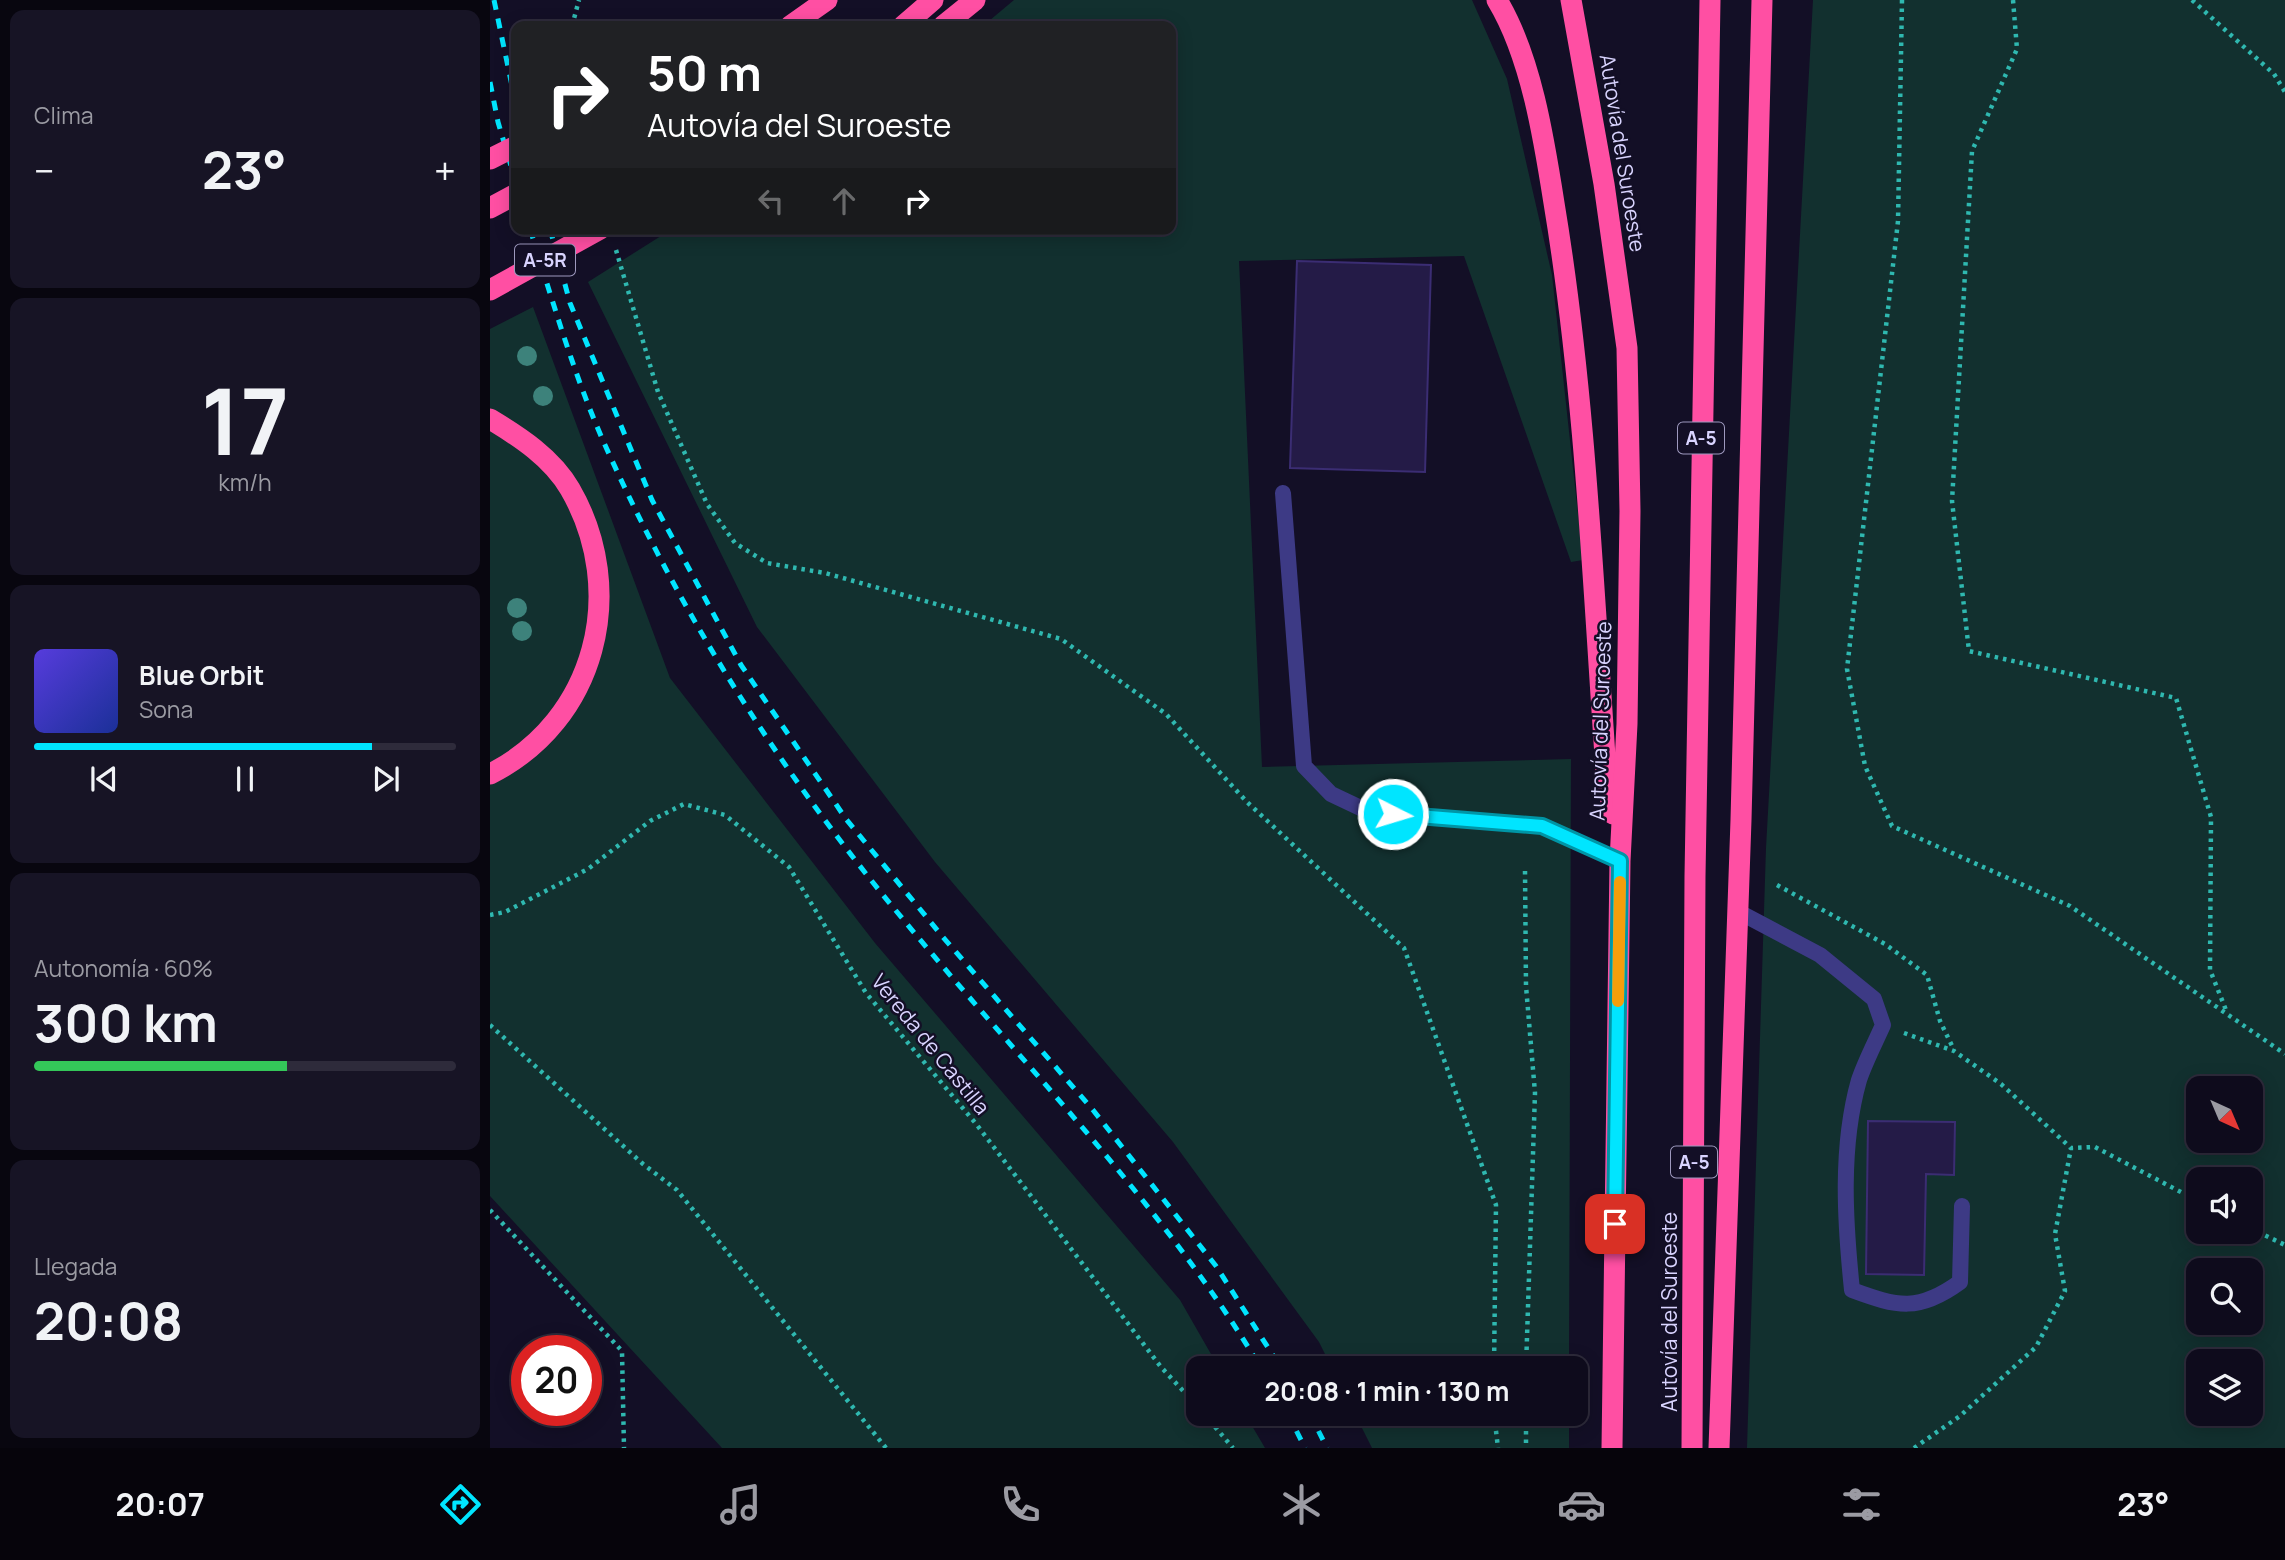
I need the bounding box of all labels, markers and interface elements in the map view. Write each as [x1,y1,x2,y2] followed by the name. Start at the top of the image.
[647,39,762,106] text: 50 m
[532,49,623,140] icon: right
[1594,52,1652,254] street label: Autovía del Suroeste
[34,99,93,131] text: Clima
[647,103,951,147] text: Autovía del Suroeste
[202,134,287,205] text: 23°
[34,144,55,196] text: −
[434,144,456,196] text: +
[752,182,790,220] icon: left
[825,182,863,220] icon: ahead
[898,182,936,220] icon: right
[515,244,575,276] road number: A-5R
[201,358,289,482] text: 17
[1678,422,1724,453] road number: A-5
[218,466,272,498] text: km/h
[1583,621,1617,821] street label: Autovía del Suroeste
[139,657,264,693] text: Blue Orbit
[139,693,193,725] text: Sona
[85,760,123,798] icon: previous
[226,760,264,798] icon: pause
[367,760,405,798] icon: next
[1356,777,1430,851] position arrow
[34,952,213,984] text: Autonomía · 60%
[866,968,996,1120] street label: Vereda de Castilla
[34,987,218,1058] text: 300 km
[2186,1076,2263,1153] north arrow
[2186,1076,2263,1426] map controls
[1671,1146,1717,1178] road number: A-5
[2186,1167,2263,1244] button: sound
[1585,1194,1645,1254] pin
[1596,1205,1634,1243] icon: arrive
[1655,1212,1683,1412] street label: Autovía del Suroeste
[34,1250,117,1282] text: Llegada
[2186,1258,2263,1335] button: search
[34,1285,183,1356] text: 20:08
[511,1335,602,1426] speed limit sign: 20
[2186,1349,2263,1426] button: layers
[1265,1373,1509,1409] text: 20:08 · 1 min · 130 m
[436,1480,485,1529] icon: directions
[716,1480,765,1529] icon: music
[996,1480,1045,1529] icon: phone
[1277,1480,1326,1529] icon: climate
[1557,1480,1606,1529] icon: car
[1837,1480,1886,1529] icon: filters
[116,1482,205,1526] text: 20:07
[2117,1482,2169,1526] text: 23°

